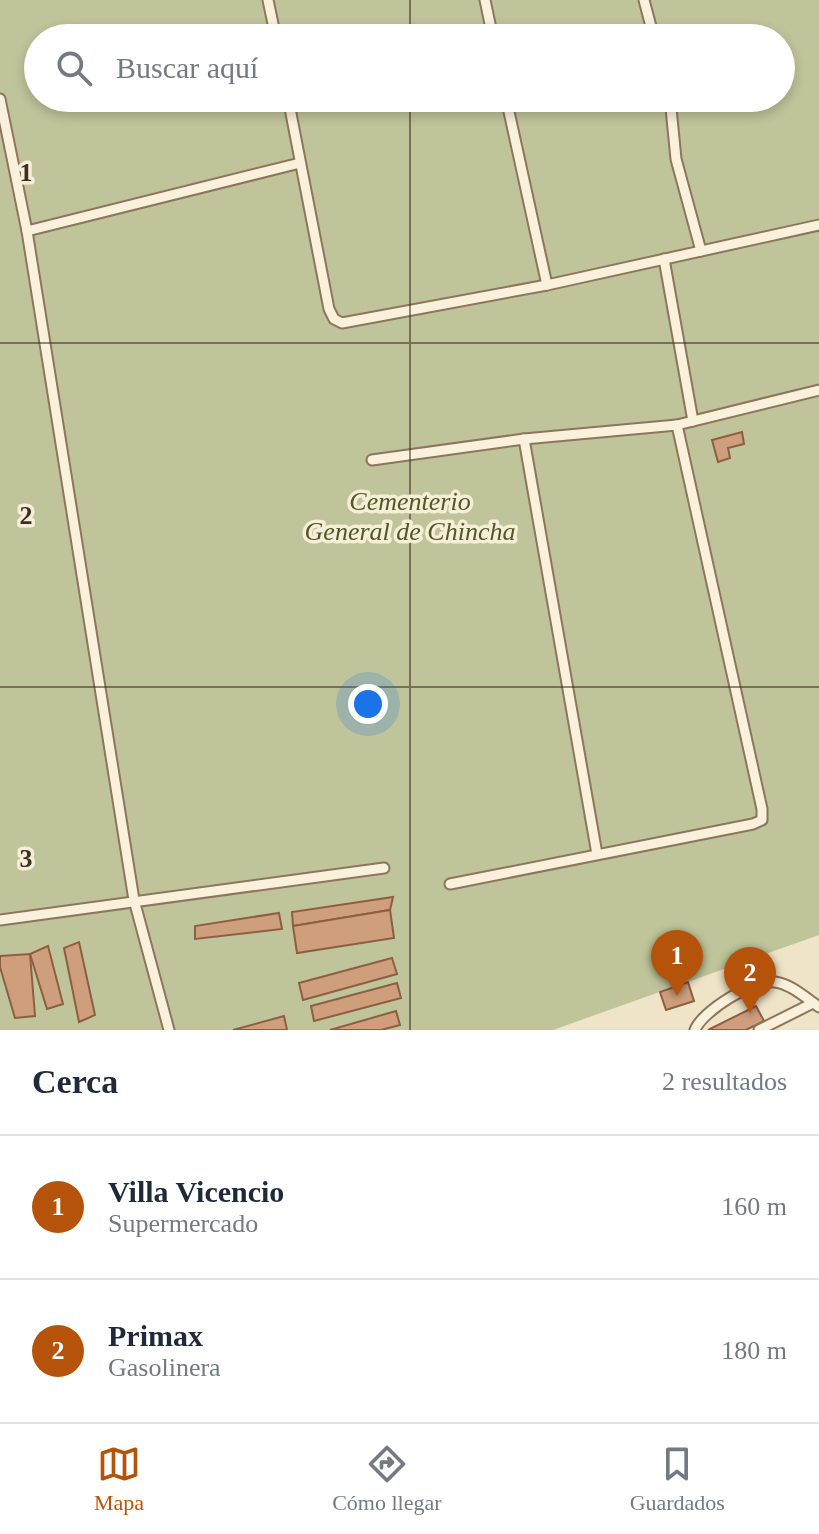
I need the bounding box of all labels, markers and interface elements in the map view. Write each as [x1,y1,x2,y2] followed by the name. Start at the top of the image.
[24,24,795,112] search box
[52,46,96,90] icon: search
[116,51,258,84] text: Buscar aquí
[20,158,33,187] text: 1
[305,487,515,546] park label: Cementerio General de Chincha
[20,501,33,530] text: 2
[348,684,388,724] your location
[20,844,33,873] text: 3
[651,930,703,996] pin: 1
[724,947,776,1013] pin: 2
[32,1063,118,1100] text: Cerca
[662,1067,787,1096] text: 2 resultados
[108,1175,284,1208] text: Villa Vicencio
[52,1192,65,1221] text: 1
[721,1192,787,1221] text: 160 m
[108,1209,258,1238] text: Supermercado
[108,1319,203,1352] text: Primax
[52,1336,65,1365] text: 2
[721,1336,787,1365] text: 180 m
[108,1353,221,1382] text: Gasolinera
[94,1442,144,1516] tab: Mapa
[332,1442,442,1516] tab: Cómo llegar
[630,1442,725,1516] tab: Guardados

